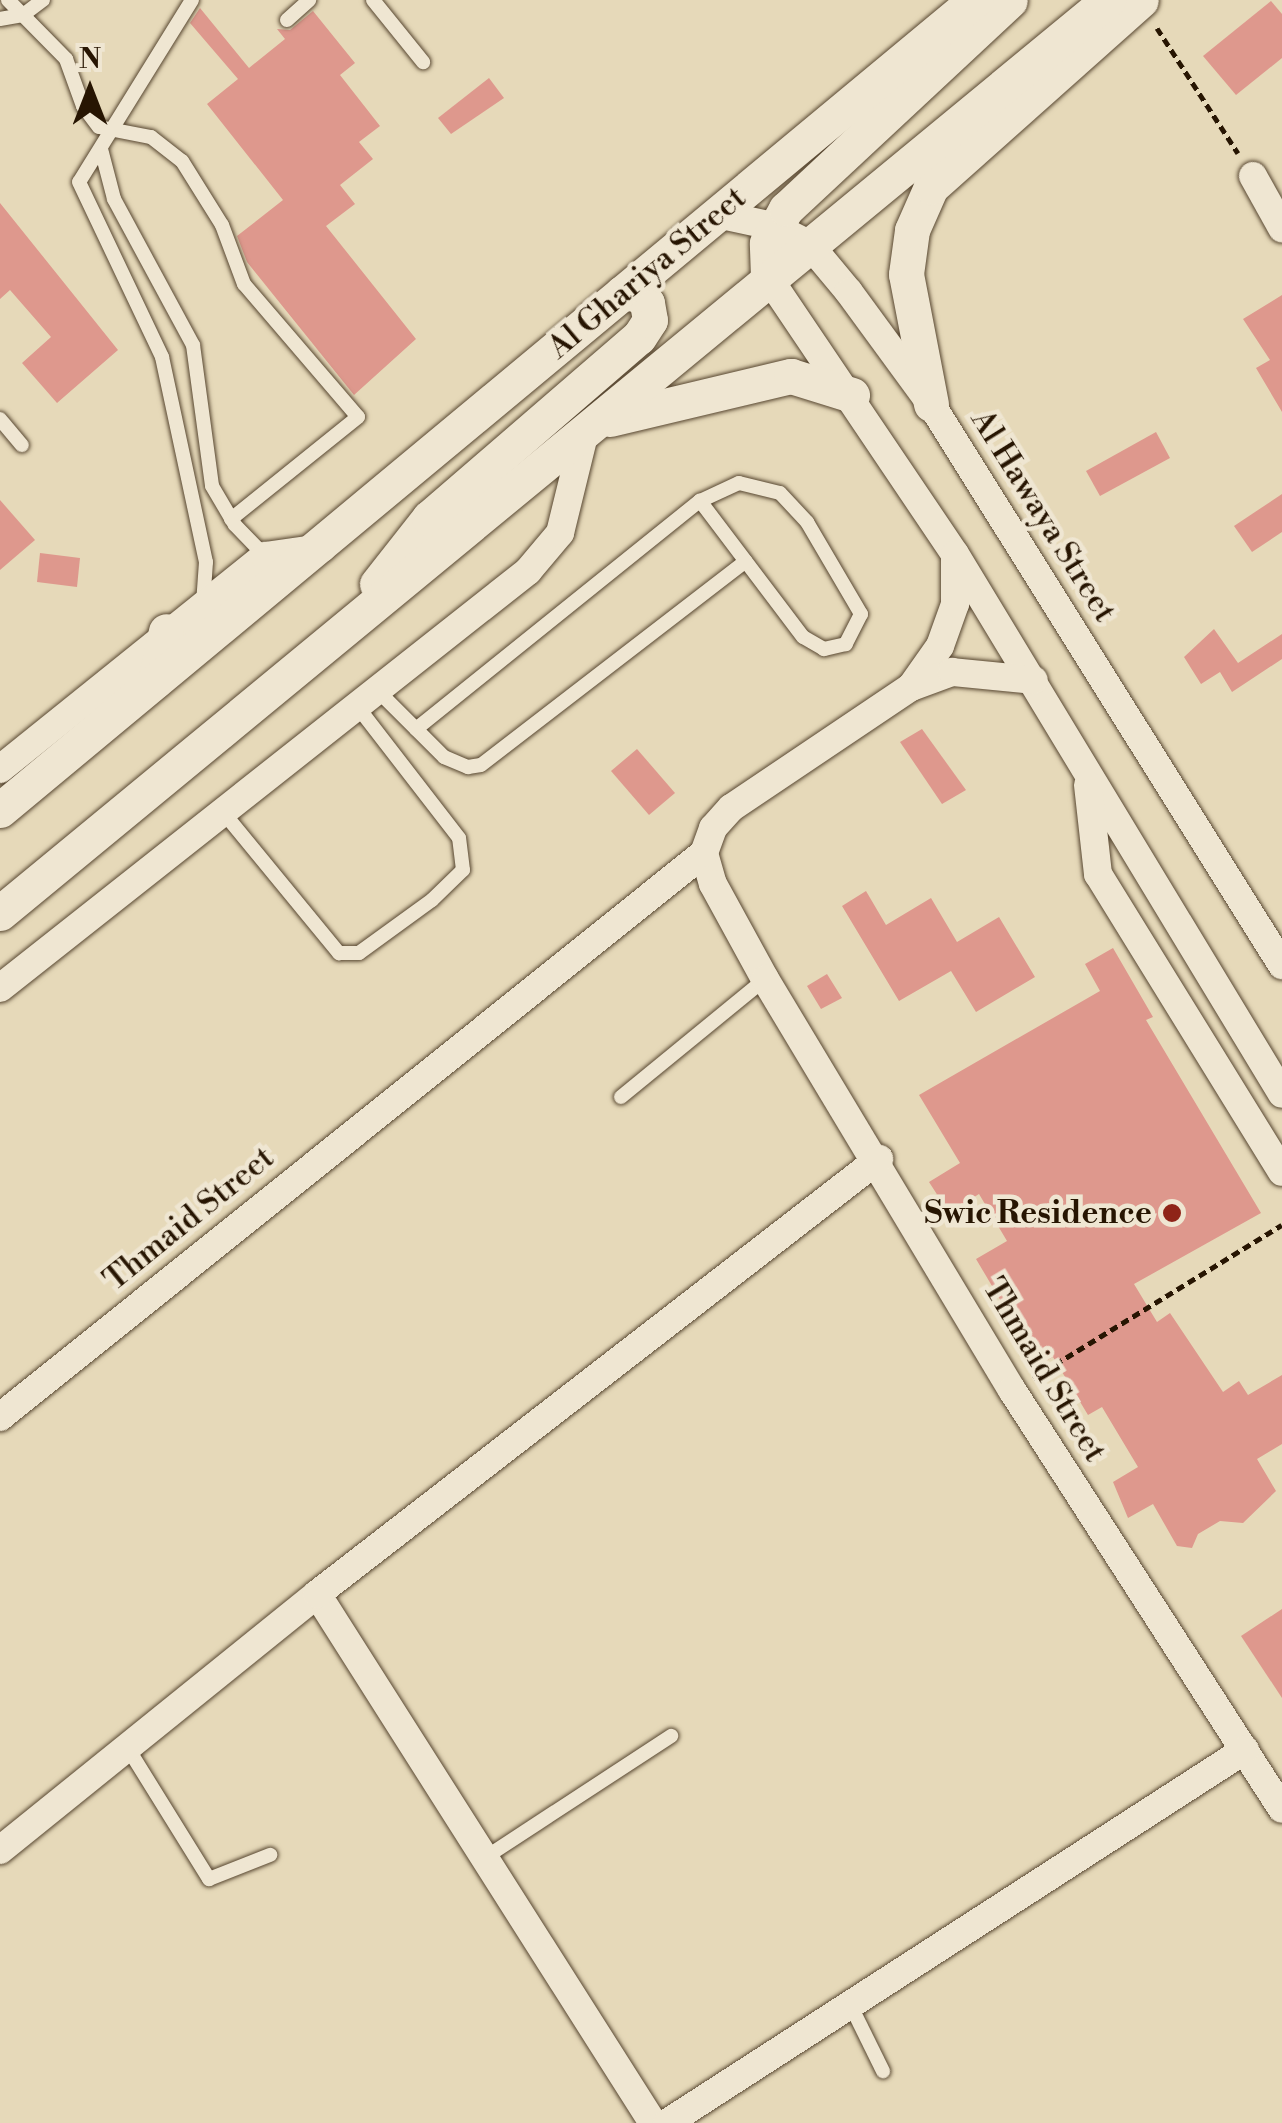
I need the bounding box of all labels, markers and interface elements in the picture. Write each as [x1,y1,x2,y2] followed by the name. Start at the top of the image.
[40,40,140,140] north arrow
[79,42,101,77] text: N
[540,179,754,367] street label: Al Ghariya Street
[962,403,1124,629] street label: Al Hawaya Street
[96,1139,282,1299] street label: Thmaid Street
[924,1194,1152,1232] place label: Swic Residence
[1161,1202,1183,1224] marker: Swic Residence
[974,1271,1114,1469] street label: Thmaid Street

